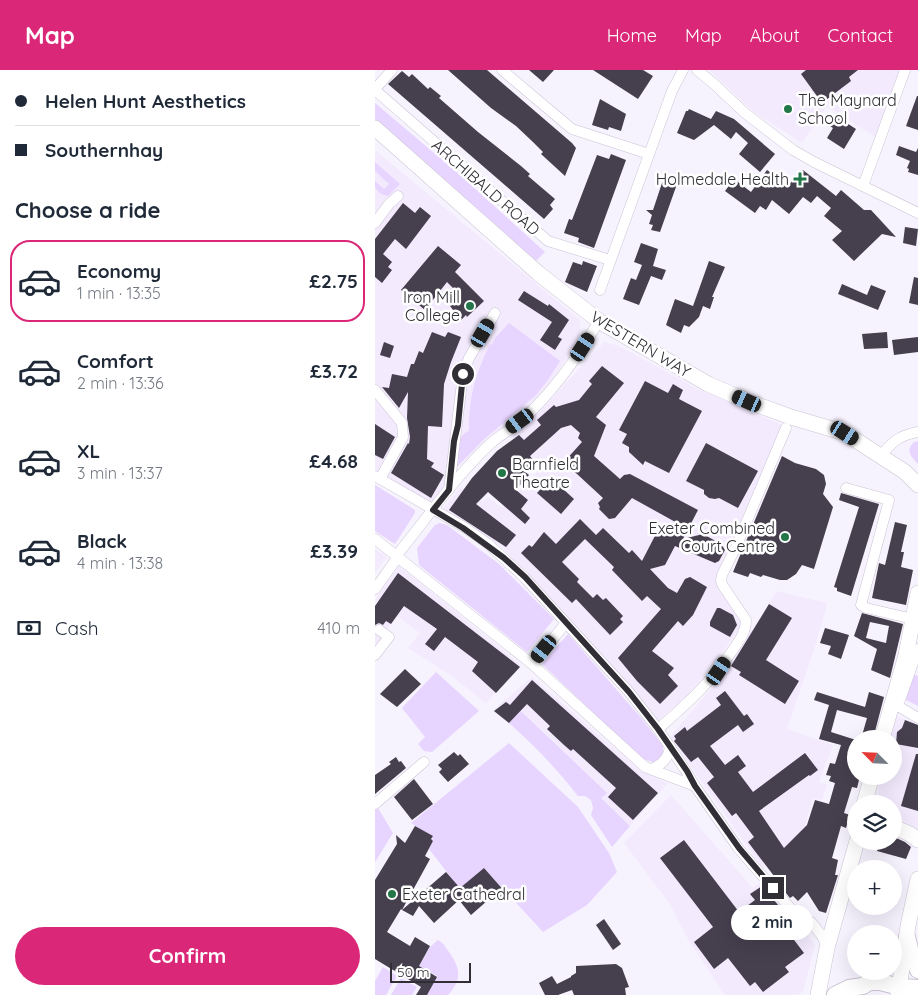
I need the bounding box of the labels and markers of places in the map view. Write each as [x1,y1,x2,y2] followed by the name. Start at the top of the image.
[798,90,897,128] place label: The Maynard School
[782,103,794,115] marker: The Maynard School
[656,169,789,189] place label: Holmedale Health
[793,172,807,186] marker: Holmedale Health
[403,287,460,325] place label: Iron Mill College
[464,300,476,312] marker: Iron Mill College
[512,454,579,492] place label: Barnfield Theatre
[496,467,508,479] marker: Barnfield Theatre
[649,518,775,556] place label: Exeter Combined Court Centre
[779,531,791,543] marker: Exeter Combined Court Centre
[402,884,525,904] place label: Exeter Cathedral
[386,888,398,900] marker: Exeter Cathedral

